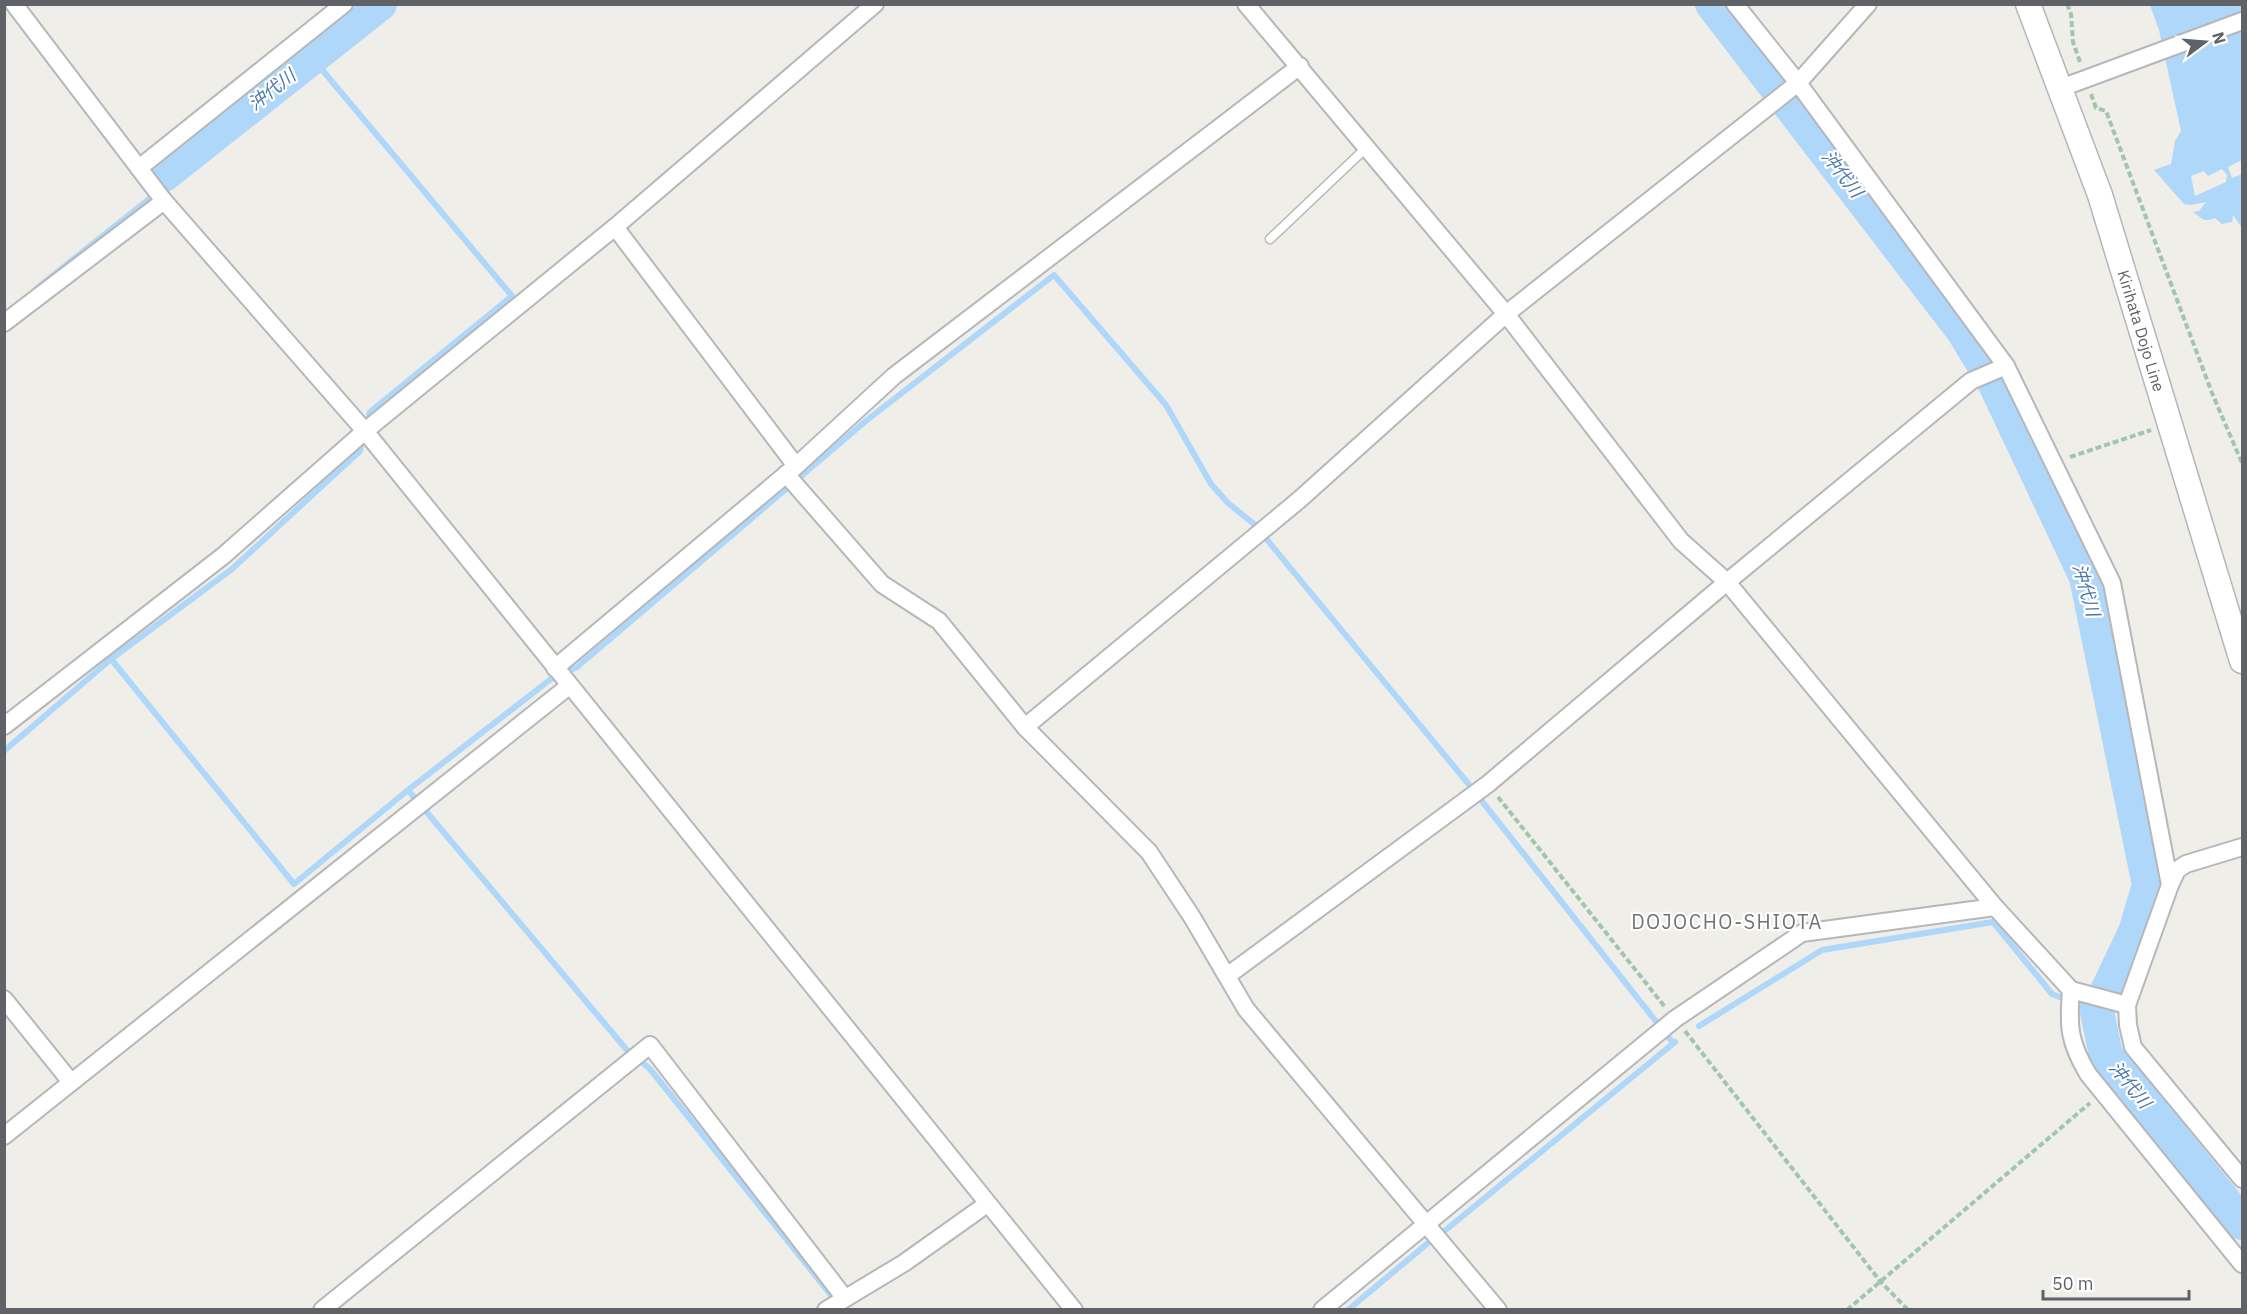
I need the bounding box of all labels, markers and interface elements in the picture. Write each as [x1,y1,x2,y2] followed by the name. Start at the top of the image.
[2175,12,2235,72] north arrow
[2208,30,2231,46] text: N
[243,63,302,115] water label: 沖代川
[1817,145,1869,204] water label: 沖代川
[2113,268,2169,394] street label: Kirihata Dojo Line
[2068,561,2106,621] water label: 沖代川
[1631,908,1823,935] district label: DOJOCHO-SHIOTA
[2104,1056,2158,1114] water label: 沖代川
[2043,1263,2188,1301] scale bar
[2052,1272,2094,1295] text: 50 m

